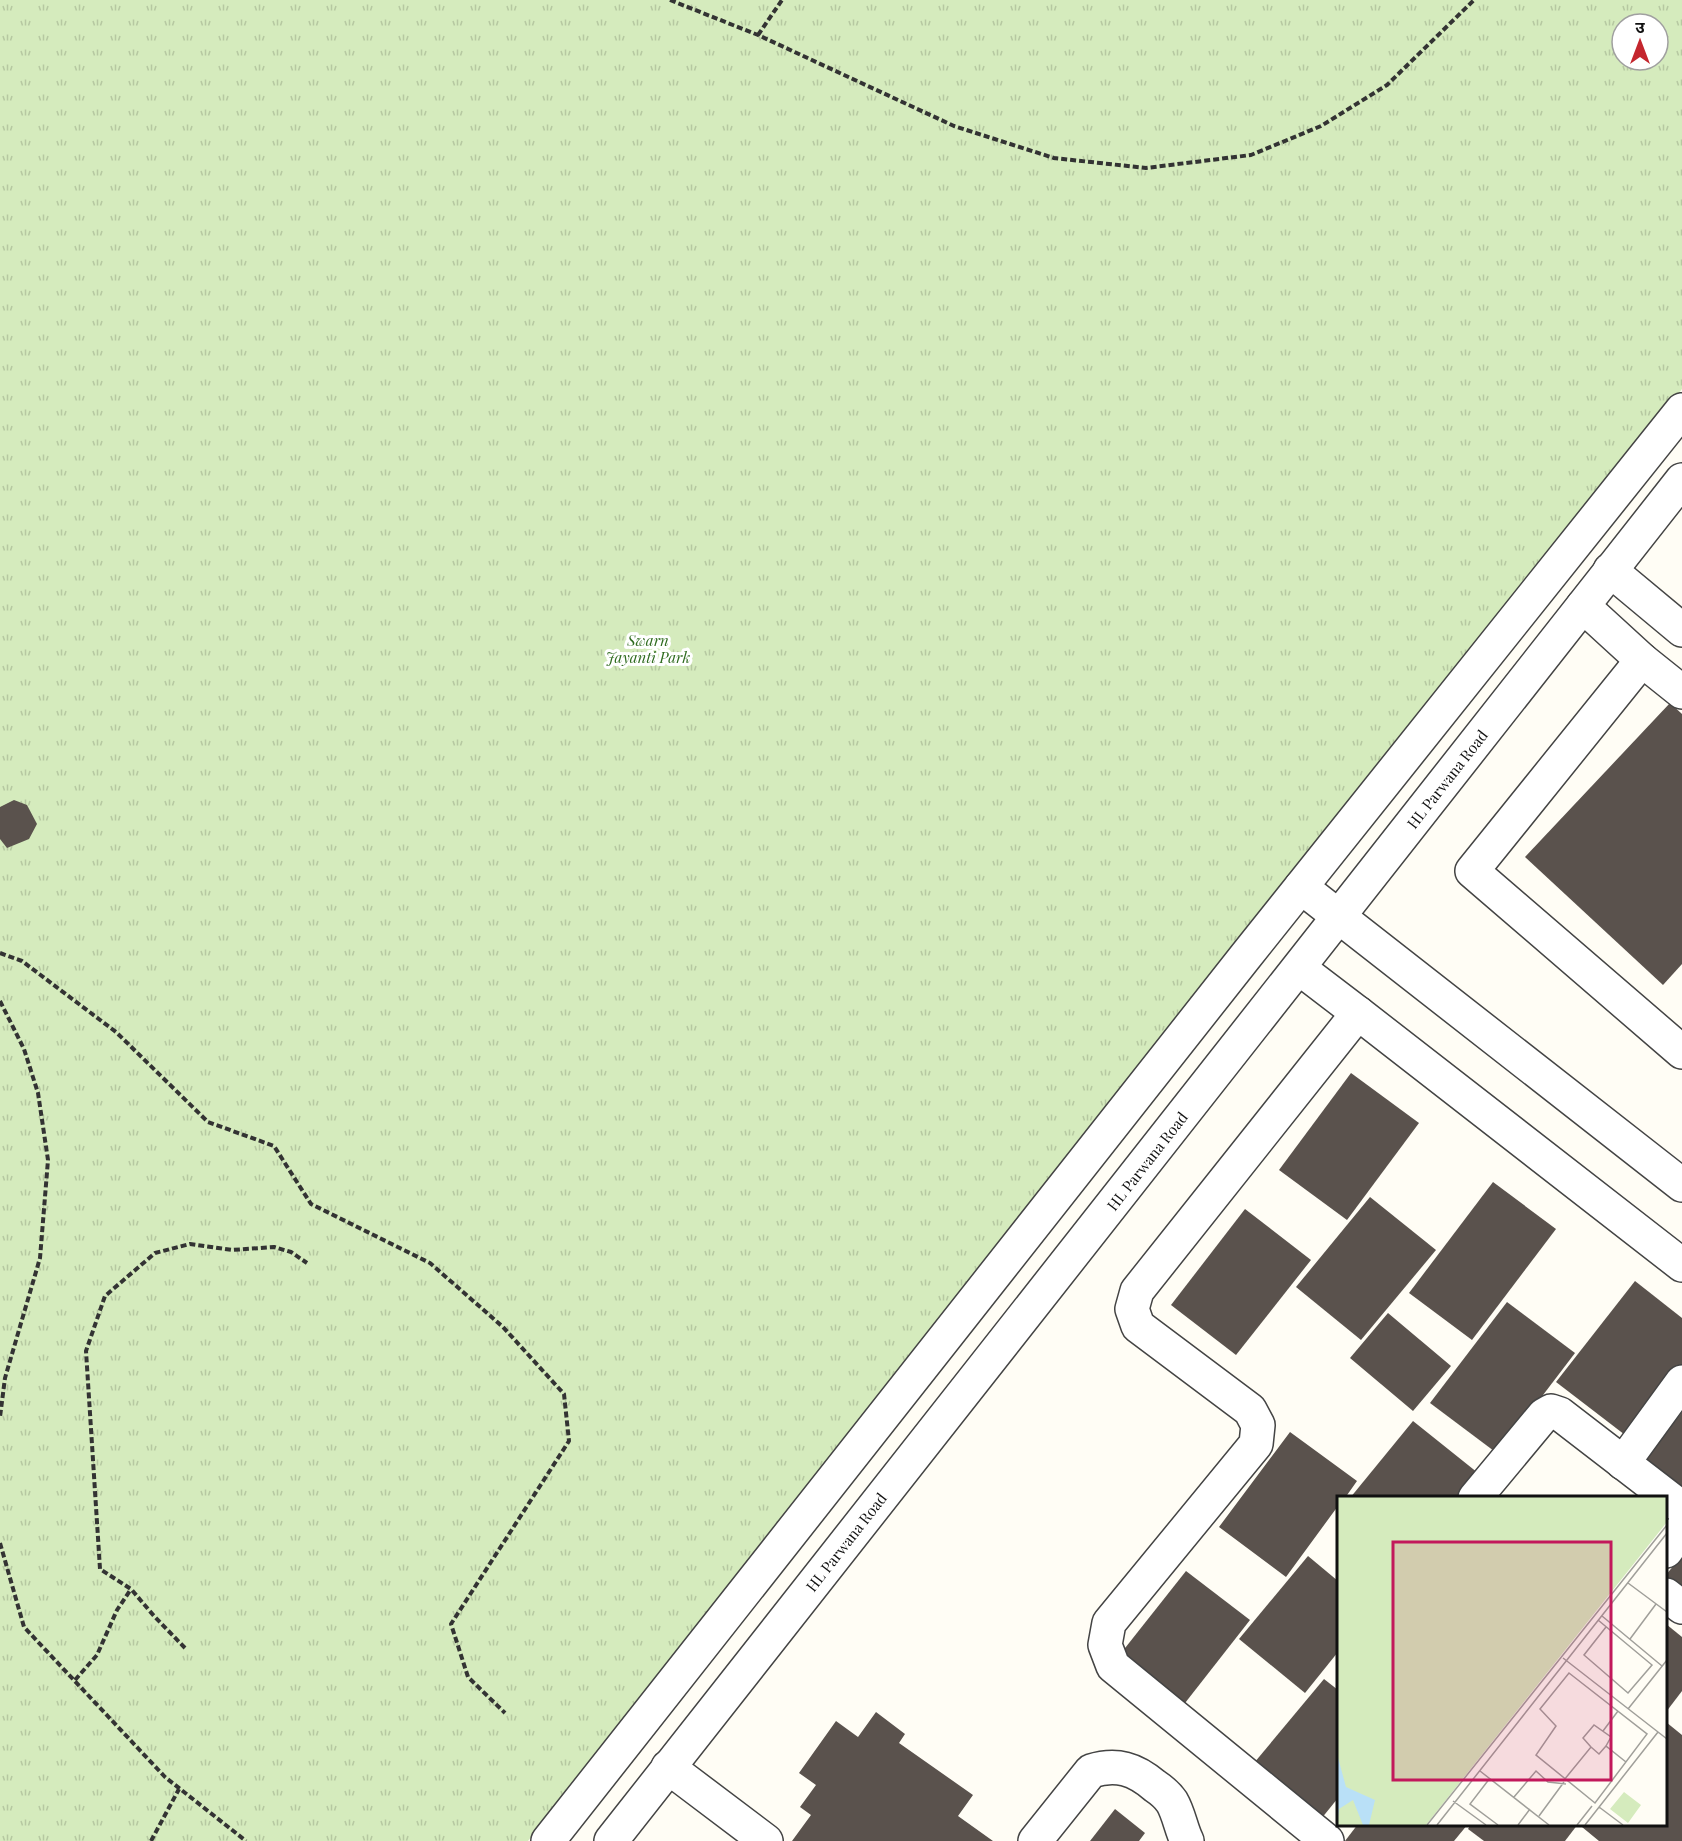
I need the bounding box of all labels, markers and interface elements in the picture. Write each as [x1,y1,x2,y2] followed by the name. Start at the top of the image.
[1610,12,1670,72] north arrow
[1635,16,1645,37] text: उ
[606,630,690,667] park label: Swarn Jayanti Park
[1402,725,1492,832] street label: HL Parwana Road
[1102,1107,1192,1214] street label: HL Parwana Road
[801,1488,891,1595] street label: HL Parwana Road
[1337,1496,1667,1826] inset map

